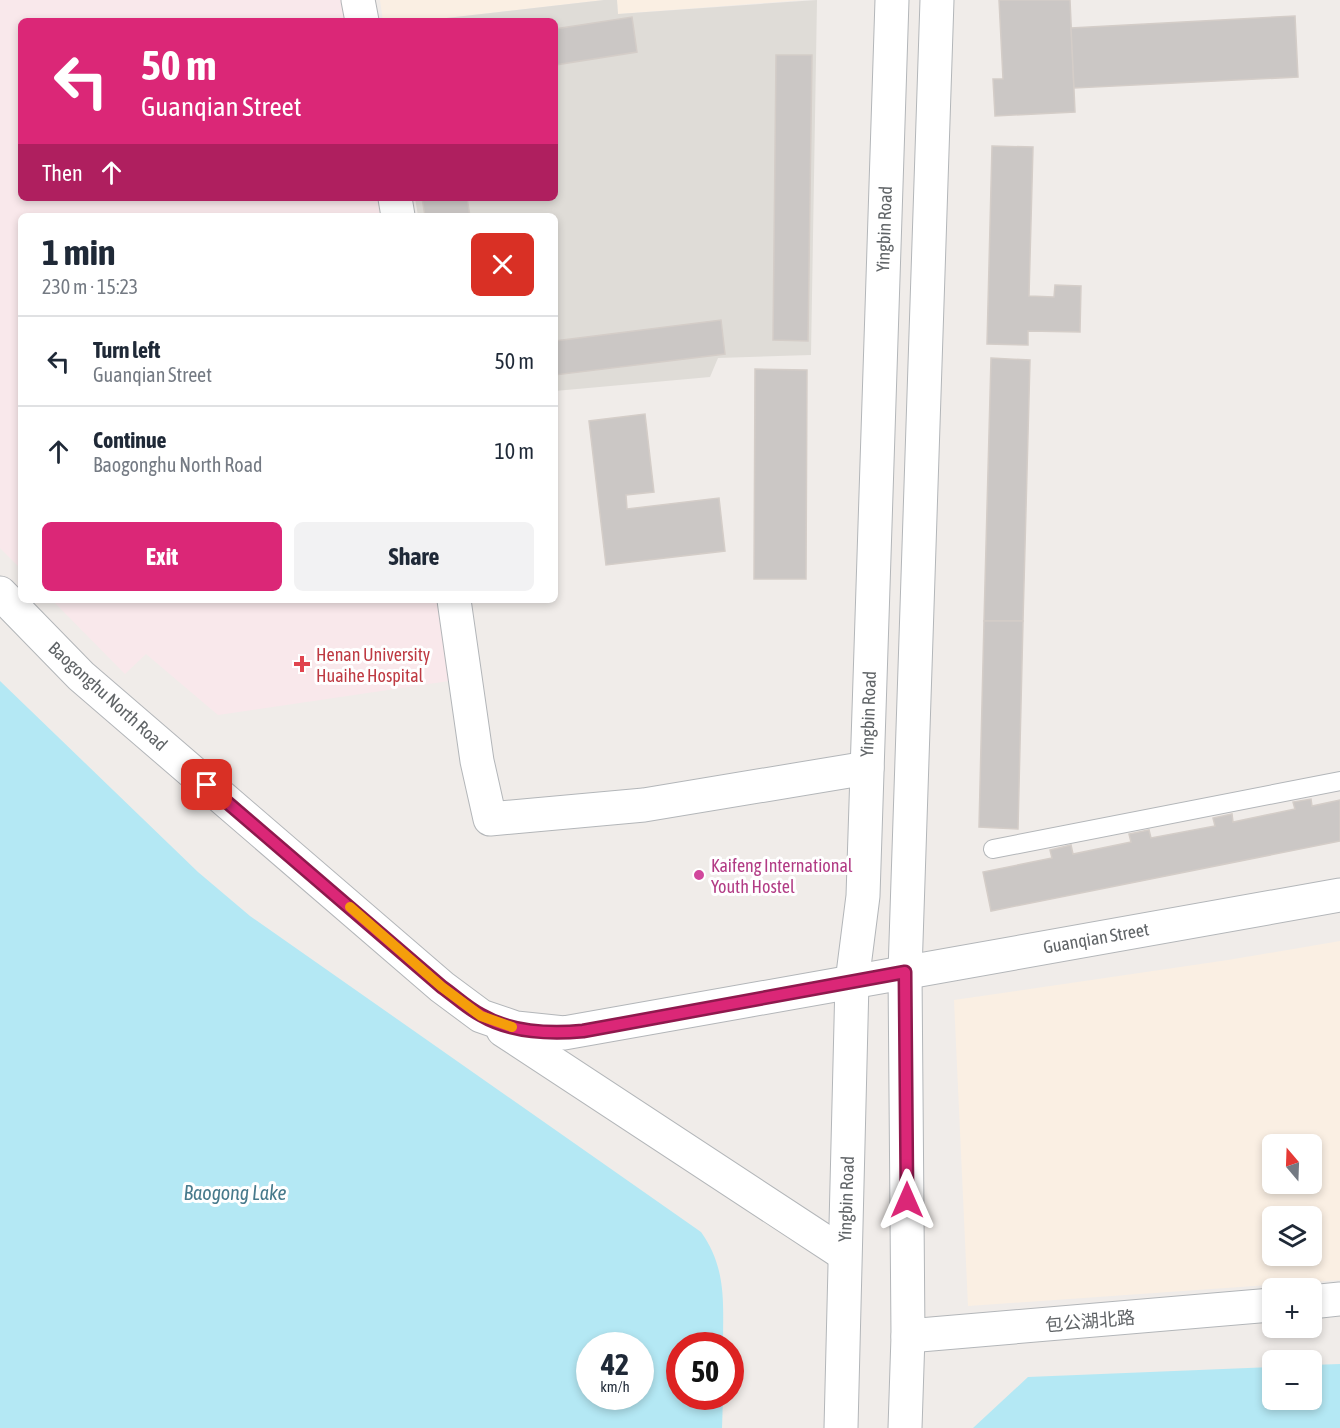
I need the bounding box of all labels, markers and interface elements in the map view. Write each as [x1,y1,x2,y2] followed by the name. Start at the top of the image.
[141,41,216,89] text: 50 m
[42,42,120,120] icon: left
[141,91,302,122] text: Guanqian Street
[95,156,128,189] icon: ahead
[42,160,83,186] text: Then
[872,186,896,272] street label: Yingbin Road
[42,231,116,273] text: 1 min
[471,233,534,296] button: close
[42,275,138,298] text: 230 m · 15:23
[93,337,160,363] text: Turn left
[42,345,75,378] icon: left
[494,348,534,374] text: 50 m
[93,363,212,386] text: Guanqian Street
[93,427,167,453] text: Continue
[42,435,75,468] icon: ahead
[494,438,534,464] text: 10 m
[93,453,262,476] text: Baogonghu North Road
[42,522,282,591] button: Exit
[294,522,534,591] button: Share
[44,637,172,755] street label: Baogonghu North Road
[316,644,430,686] place label: Henan University Huaihe Hospital
[293,655,311,673] marker: Henan University Huaihe Hospital
[856,671,880,757] street label: Yingbin Road
[181,759,232,810] pin
[190,768,223,801] icon: arrive
[711,855,853,897] place label: Kaifeng International Youth Hostel
[692,868,706,882] marker: Kaifeng International Youth Hostel
[1041,918,1151,958] street label: Guanqian Street
[1262,1134,1322,1194] north arrow
[1262,1134,1322,1410] map controls
[834,1156,858,1242] street label: Yingbin Road
[875,1168,939,1232] position arrow
[184,1181,286,1204] water label: Baogong Lake
[1262,1206,1322,1266] button: layers
[1262,1278,1322,1338] button: +
[1044,1307,1136,1335] street label: 包公湖北路
[666,1332,744,1410] speed limit sign: 50
[601,1347,629,1381] text: 42
[1262,1350,1322,1410] button: −
[600,1378,630,1395] text: km/h

